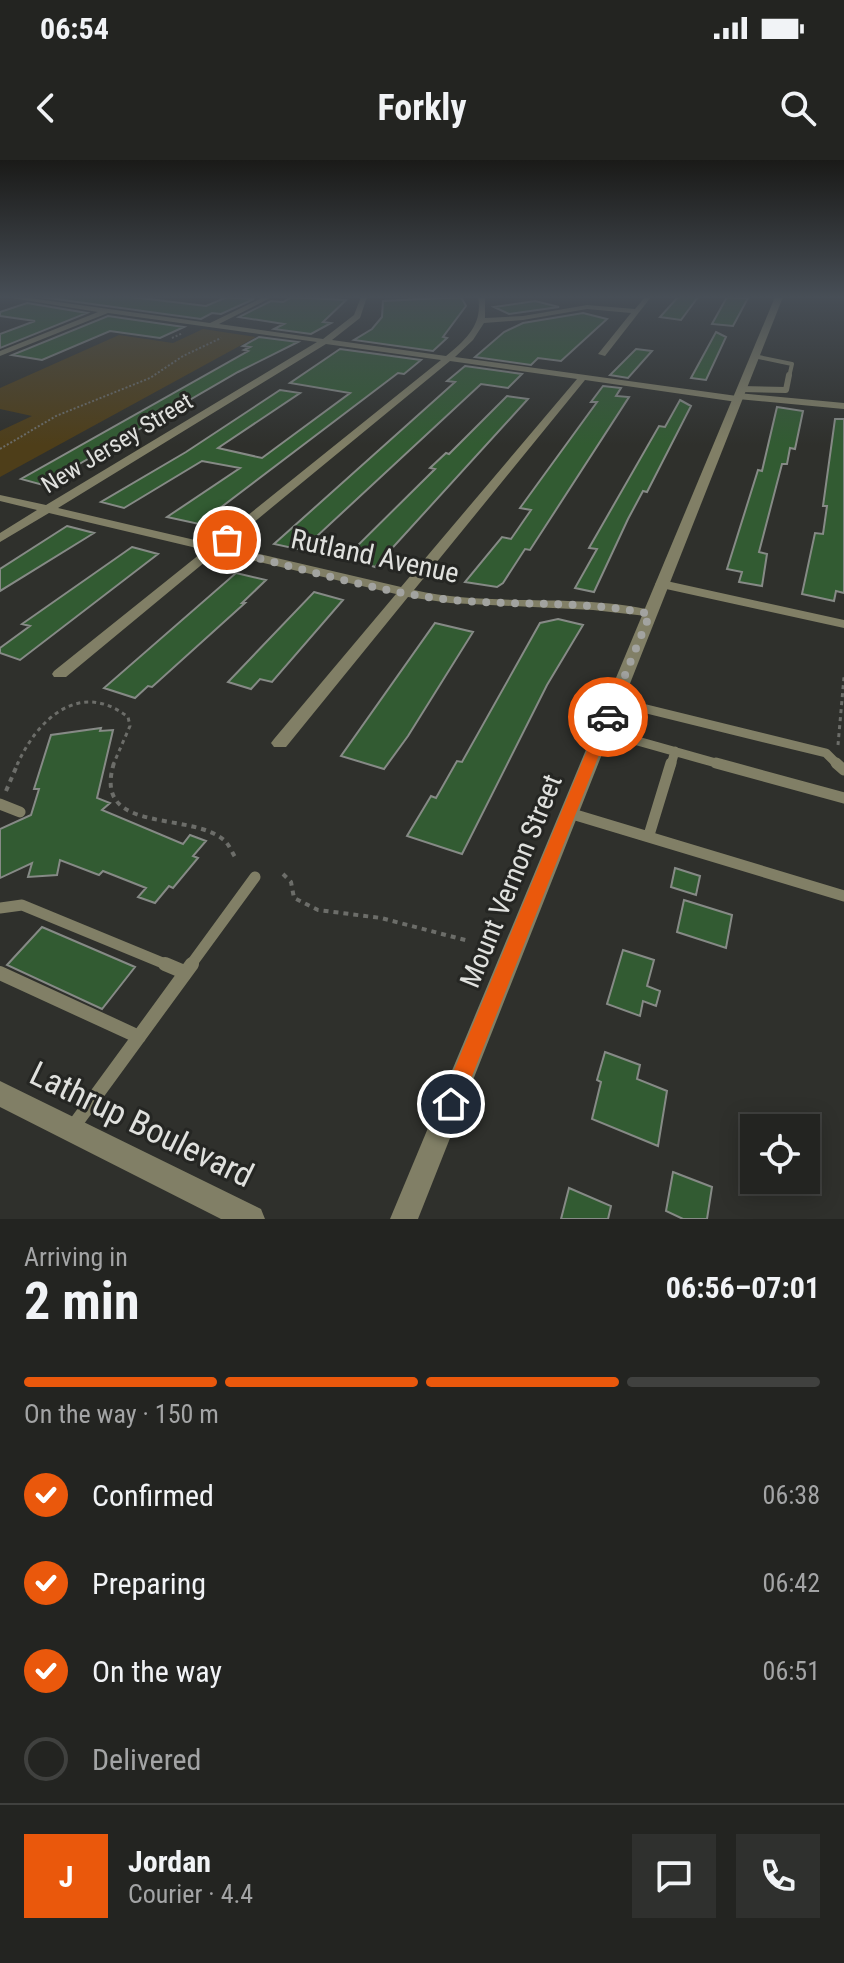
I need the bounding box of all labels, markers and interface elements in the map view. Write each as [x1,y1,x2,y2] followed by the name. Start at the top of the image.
[40,11,109,46] text: 06:54
[24,86,68,130] icon: back
[776,86,820,130] icon: search
[378,87,466,129] text: Forkly
[36,387,198,499] street label: New Jersey Street
[193,506,261,574] pin
[205,518,249,562] icon: bag
[288,522,462,590] street label: Rutland Avenue
[568,677,648,757] courier
[586,695,630,739] icon: car
[453,770,569,992] street label: Mount Vernon Street
[24,1053,260,1195] street label: Lathrup Boulevard
[417,1070,485,1138] pin
[429,1082,473,1126] icon: home
[740,1114,820,1194] map controls
[740,1114,820,1194] button: locate
[24,1242,128,1272] text: Arriving in
[666,1270,820,1305] text: 06:56–07:01
[24,1271,140,1332] text: 2 min
[24,1399,219,1429] text: On the way · 150 m
[24,1473,68,1517] icon: check
[92,1478,214,1513] text: Confirmed
[763,1480,820,1510] text: 06:38
[24,1561,68,1605] icon: check
[92,1566,206,1601] text: Preparing
[763,1568,820,1598] text: 06:42
[24,1649,68,1693] icon: check
[92,1654,222,1689] text: On the way
[763,1656,820,1686] text: 06:51
[92,1742,201,1777] text: Delivered
[632,1834,716,1918] button: chat
[736,1834,820,1918] button: phone
[128,1844,211,1879] text: Jordan
[59,1859,73,1894] text: J
[128,1879,253,1909] text: Courier · 4.4

